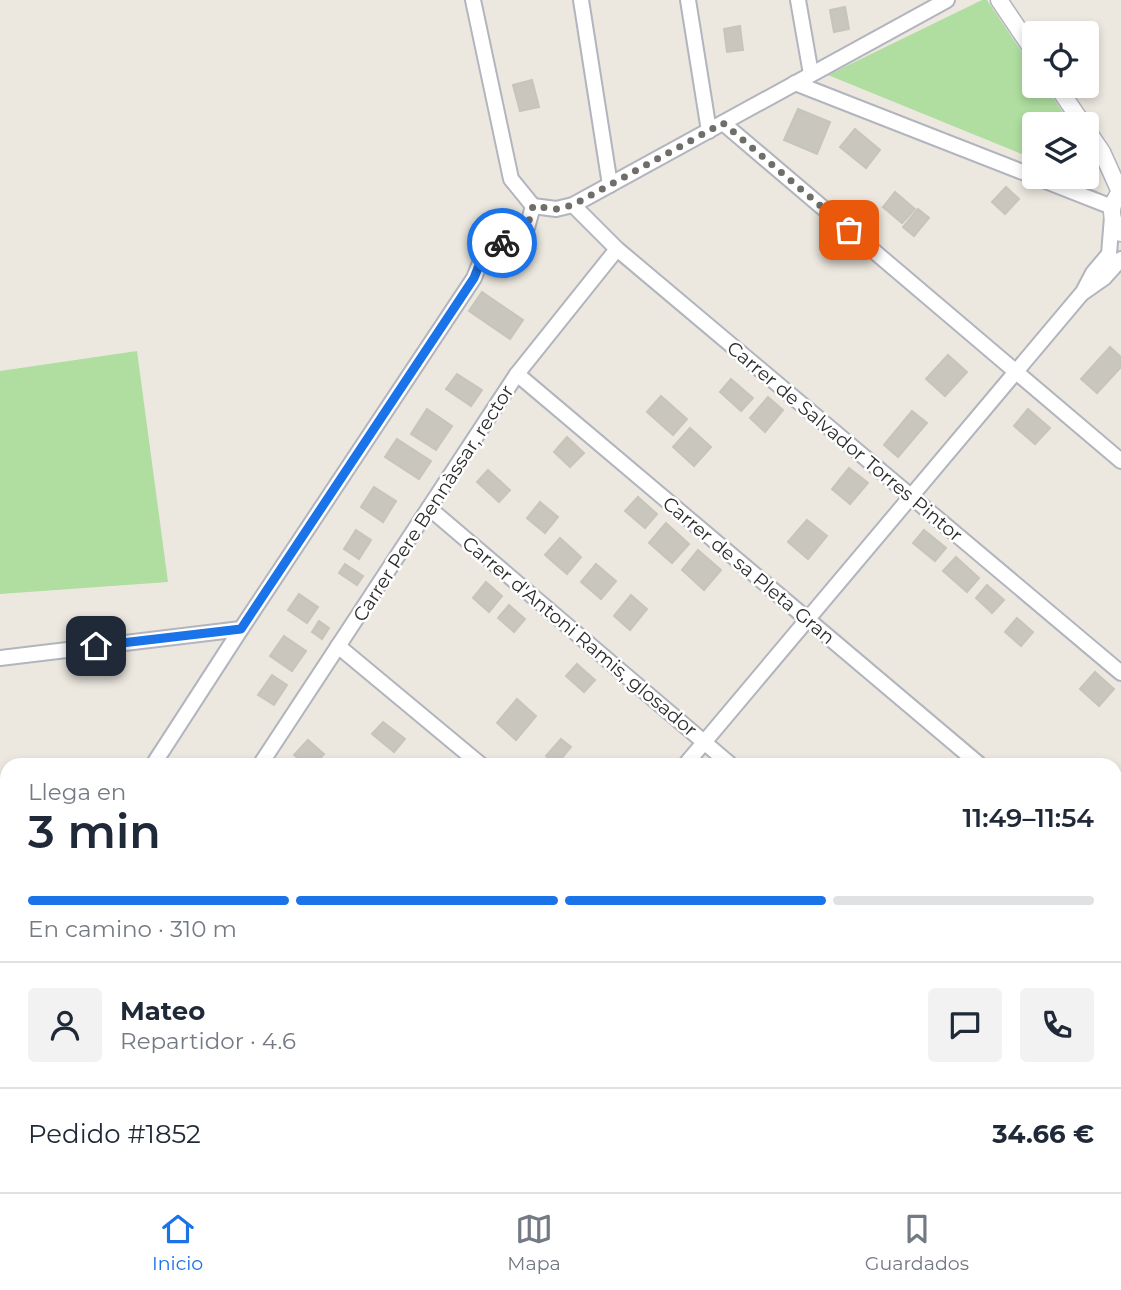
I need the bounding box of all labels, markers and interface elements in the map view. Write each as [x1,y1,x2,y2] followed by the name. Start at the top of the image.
[1022,21,1099,189] map controls
[1022,21,1099,98] button: locate
[1022,112,1099,189] button: layers
[819,200,879,260] pin
[467,208,537,278] courier
[830,211,868,249] icon: bag
[483,224,521,262] icon: bike
[722,336,967,547] street label: Carrer de Salvador Torres Pintor
[348,381,519,626] street label: Carrer Pere Bennàssar, rector
[658,492,839,649] street label: Carrer de sa Pleta Gran
[458,531,702,741] street label: Carrer d'Antoni Ramis, glosador
[66,616,126,676] pin
[77,627,115,665] icon: home
[28,778,126,806] text: Llega en
[962,802,1094,834] text: 11:49–11:54
[28,803,161,860] text: 3 min
[28,915,237,943] text: En camino · 310 m
[28,988,102,1062] button: person
[928,988,1002,1062] button: chat
[1020,988,1094,1062] button: phone
[120,995,205,1027] text: Mateo
[120,1027,296,1055] text: Repartidor · 4.6
[28,1118,201,1150] text: Pedido #1852
[992,1118,1094,1150] text: 34.66 €
[152,1210,203,1275] tab: Inicio
[507,1210,561,1275] tab: Mapa
[865,1210,969,1275] tab: Guardados

